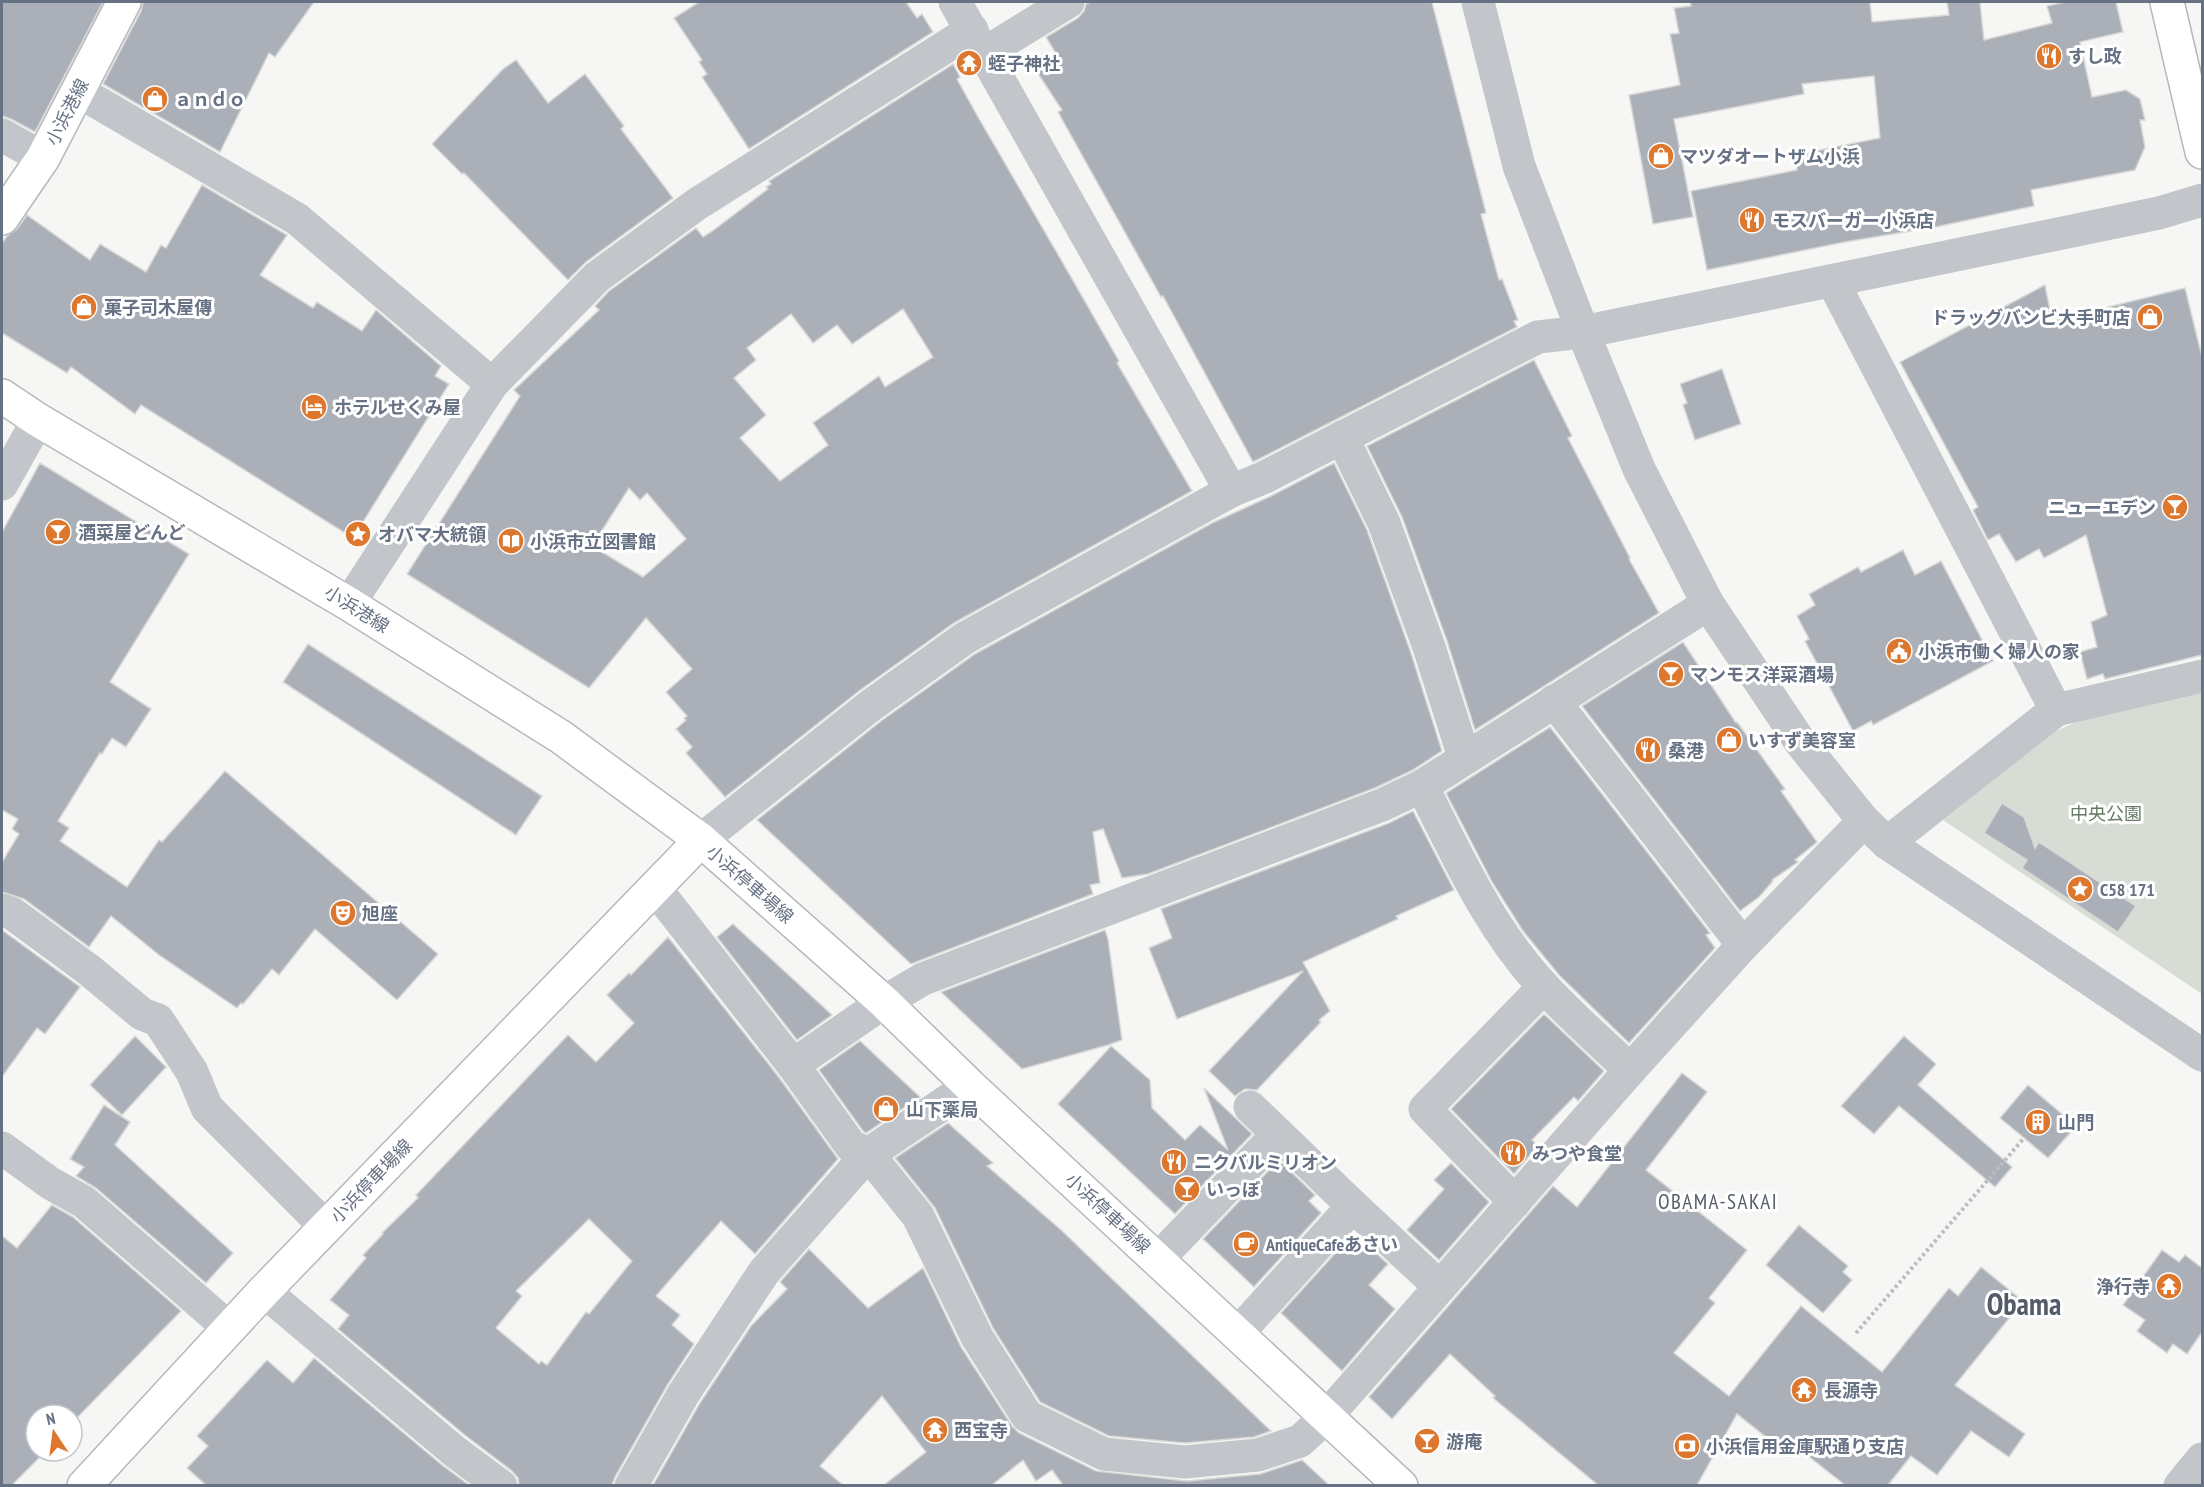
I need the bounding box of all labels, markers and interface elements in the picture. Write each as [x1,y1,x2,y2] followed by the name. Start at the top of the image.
[2034,41,2064,71] restaurant icon: すし政
[2068,45,2122,68] place label: すし政
[954,48,984,78] temple icon: 蛭子神社
[988,52,1060,75] place label: 蛭子神社
[40,75,94,149] street label: 小浜港線
[140,84,170,114] shop icon: ａｎｄｏ
[174,88,246,111] place label: ａｎｄｏ
[1646,141,1676,171] shop icon: マツダオートザム小浜
[1680,145,1860,168] place label: マツダオートザム小浜
[1737,205,1767,235] restaurant icon: モスバーガー小浜店
[1772,209,1934,232] place label: モスバーガー小浜店
[69,292,99,322] shop icon: 菓子司木屋傳
[104,296,212,319] place label: 菓子司木屋傳
[2135,302,2165,332] shop icon: ドラッグバンビ大手町店
[1931,306,2130,329] place label: ドラッグバンビ大手町店
[299,392,329,422] hotel icon: ホテルせくみ屋
[334,396,461,419] place label: ホテルせくみ屋
[2160,492,2190,522] bar icon: ニューエデン
[2048,496,2156,519] place label: ニューエデン
[43,517,73,547] bar icon: 酒菜屋どんど
[343,519,373,549] place icon: オバマ大統領
[78,521,185,544] place label: 酒菜屋どんど
[378,523,486,546] place label: オバマ大統領
[496,526,526,556] library icon: 小浜市立図書館
[530,530,656,553] place label: 小浜市立図書館
[320,580,394,638] street label: 小浜港線
[1884,636,1914,666] public building icon: 小浜市働く婦人の家
[1918,640,2080,663] place label: 小浜市働く婦人の家
[1656,659,1686,689] bar icon: マンモス洋菜酒場
[1690,663,1834,686] place label: マンモス洋菜酒場
[1714,725,1744,755] shop icon: いすず美容室
[1748,729,1856,752] place label: いすず美容室
[1633,735,1663,765] restaurant icon: 桑港
[1668,739,1704,762] place label: 桑港
[2070,802,2142,825] park label: 中央公園
[702,840,798,928] street label: 小浜停車場線
[2065,874,2095,904] place icon: C58 171
[2100,878,2155,901] place label: C58 171
[328,898,358,928] theatre icon: 旭座
[362,902,398,925] place label: 旭座
[871,1094,901,1124] shop icon: 山下薬局
[906,1098,978,1121] place label: 山下薬局
[2023,1107,2053,1137] building icon: 山門
[2058,1111,2094,1134] place label: 山門
[325,1134,417,1228] street label: 小浜停車場線
[1498,1138,1528,1168] restaurant icon: みつや食堂
[1532,1142,1622,1165] place label: みつや食堂
[1159,1147,1189,1177] restaurant icon: ニクバルミリオン
[1194,1151,1337,1174] place label: ニクバルミリオン
[1061,1168,1155,1258] street label: 小浜停車場線
[1172,1174,1202,1204] bar icon: いっぽ
[1206,1178,1260,1201] place label: いっぽ
[1658,1188,1778,1215] district label: OBAMA-SAKAI
[1231,1229,1261,1259] cafe icon: AntiqueCafeあさい
[1265,1233,1398,1256] place label: AntiqueCafeあさい
[2154,1271,2184,1301] temple icon: 浄行寺
[2096,1275,2150,1298] place label: 浄行寺
[1987,1284,2061,1323] district label: Obama
[1789,1375,1819,1405] temple icon: 長源寺
[1824,1379,1878,1402] place label: 長源寺
[24,1403,84,1463] north arrow
[44,1408,57,1429] text: N
[920,1415,950,1445] temple icon: 西宝寺
[954,1419,1008,1442] place label: 西宝寺
[1412,1426,1442,1456] bar icon: 游庵
[1446,1430,1482,1453] place label: 游庵
[1672,1431,1702,1461] bank icon: 小浜信用金庫駅通り支店
[1706,1435,1904,1458] place label: 小浜信用金庫駅通り支店

